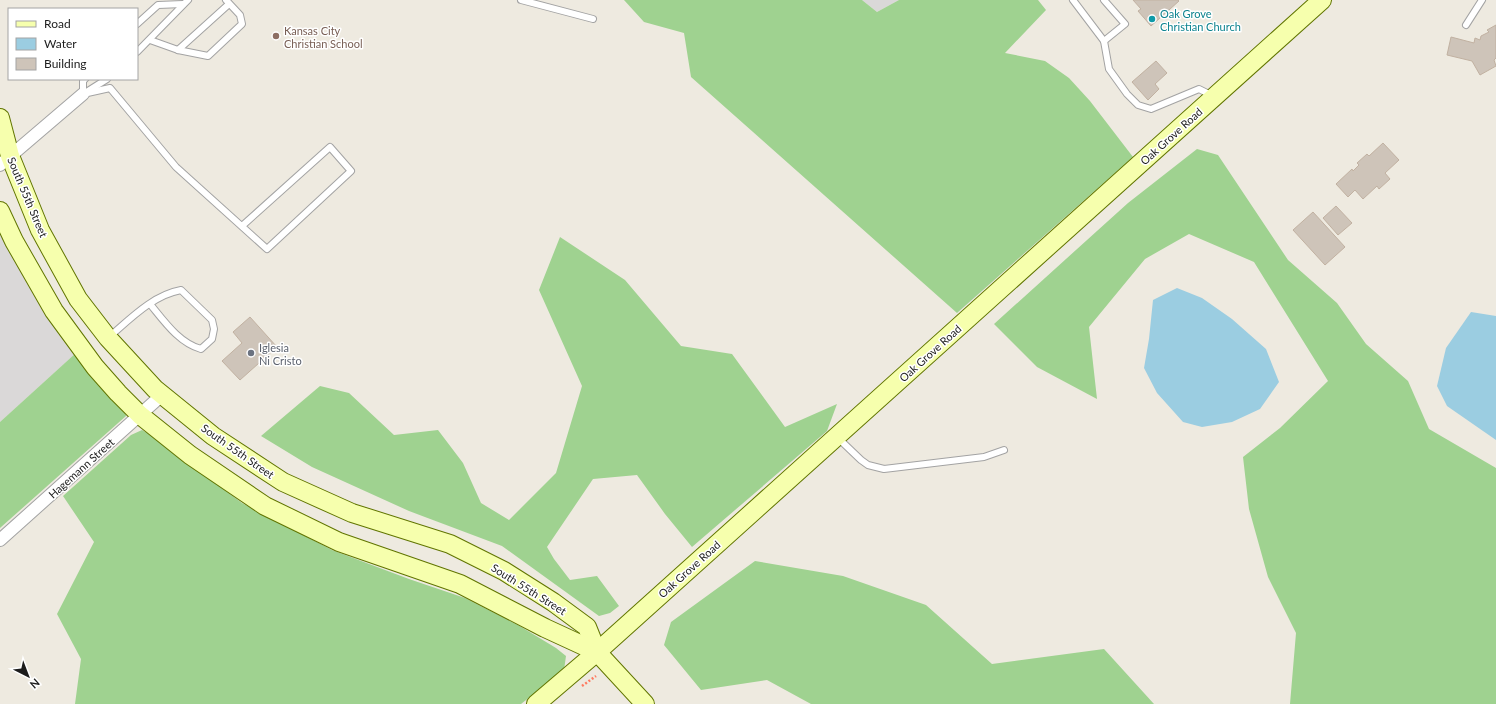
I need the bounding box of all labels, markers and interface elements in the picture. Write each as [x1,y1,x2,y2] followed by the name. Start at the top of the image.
[1160,7,1241,33] place label: Oak Grove Christian Church
[8,8,138,80] legend
[1147,14,1157,24] marker: Oak Grove Christian Church
[44,16,71,31] text: Road
[284,24,363,50] place label: Kansas City Christian School
[271,31,281,41] marker: Kansas City Christian School
[44,36,77,51] text: Water
[44,56,87,71] text: Building
[1137,105,1205,167] street label: Oak Grove Road
[5,155,51,239] street label: South 55th Street
[896,322,964,384] street label: Oak Grove Road
[259,341,302,367] place label: Iglesia Ni Cristo
[246,348,256,358] marker: Iglesia Ni Cristo
[199,421,277,481] street label: South 55th Street
[46,435,116,501] street label: Hagemann Street
[655,538,723,600] street label: Oak Grove Road
[489,561,569,617] street label: South 55th Street
[8,656,48,696] north arrow
[28,676,43,691] text: N

